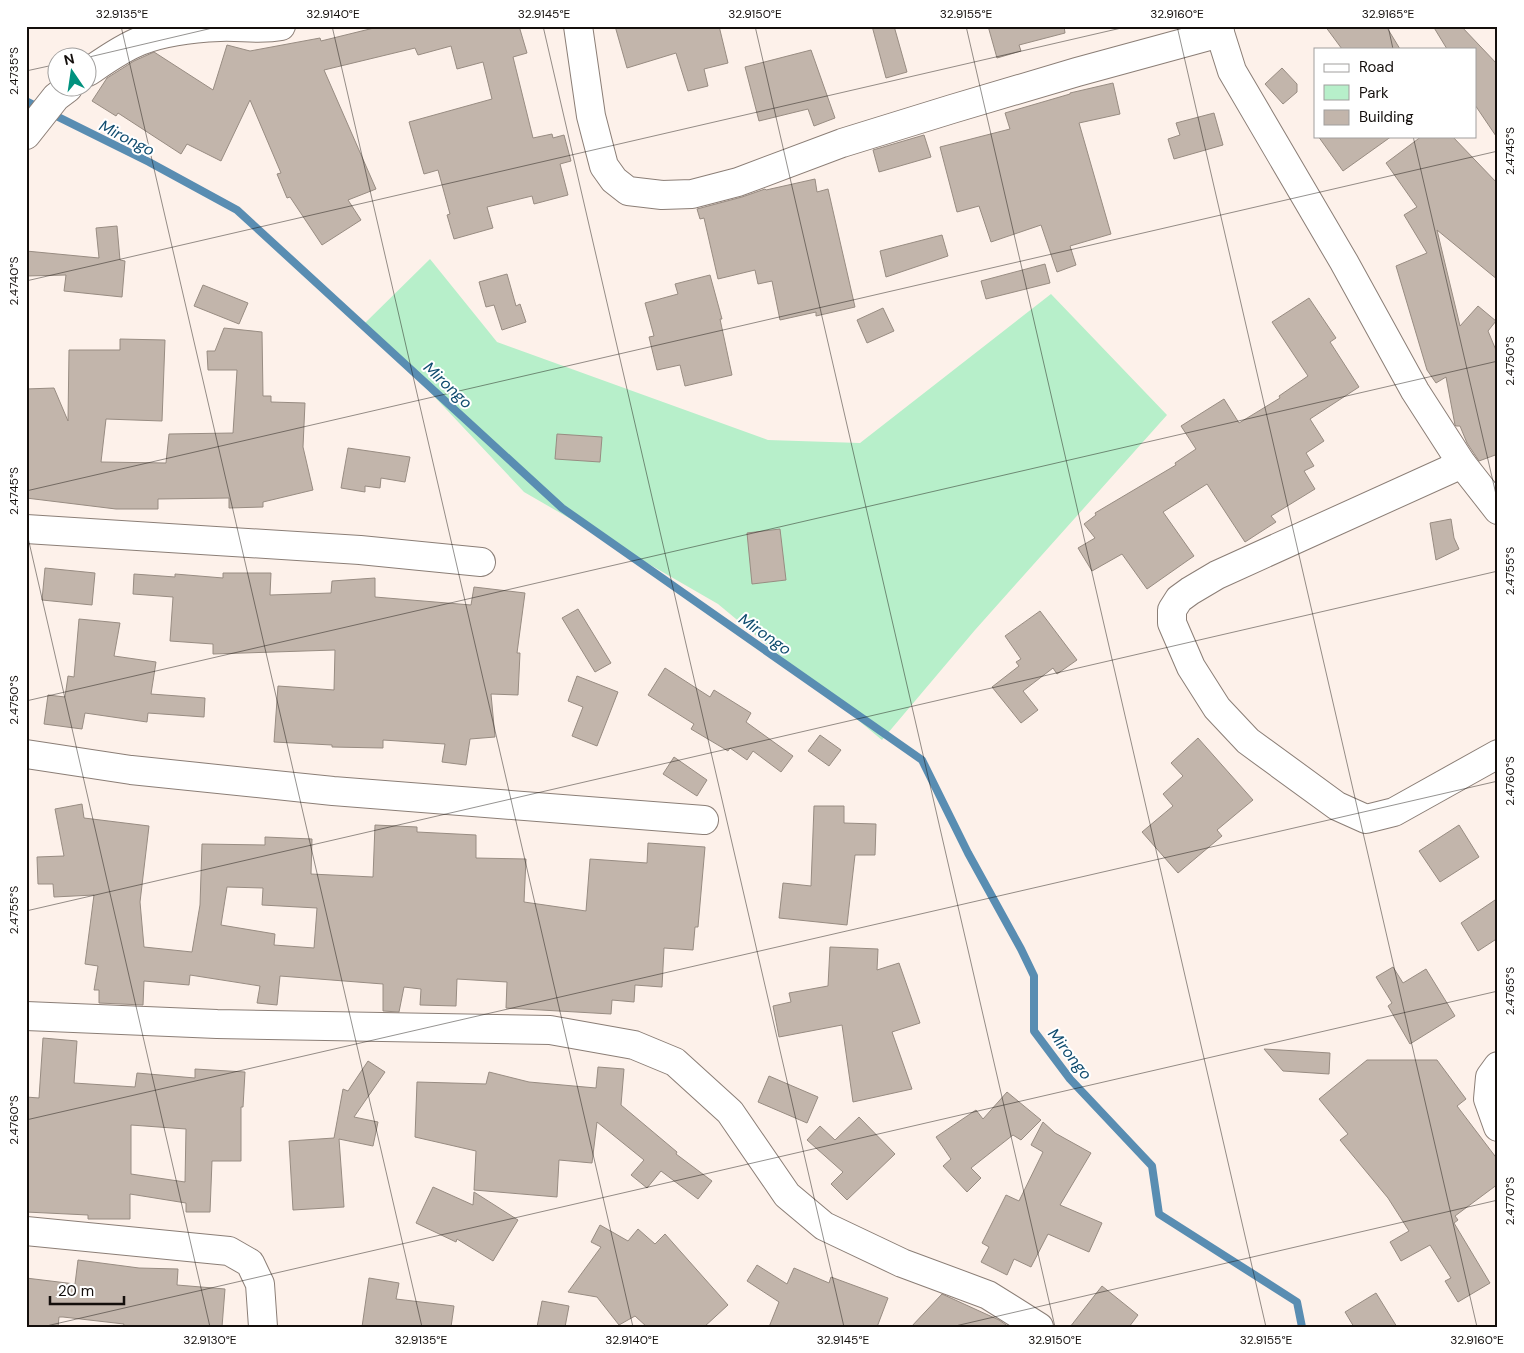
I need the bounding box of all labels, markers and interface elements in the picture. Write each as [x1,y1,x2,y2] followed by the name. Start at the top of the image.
[96,6,148,22] text: 32.9135°E
[306,6,360,22] text: 32.9140°E
[518,6,571,22] text: 32.9145°E
[728,6,782,22] text: 32.9150°E
[940,6,993,22] text: 32.9155°E
[1150,6,1204,22] text: 32.9160°E
[1362,6,1415,22] text: 32.9165°E
[6,47,22,95] text: 2.4735°S
[48,48,98,98] north arrow
[1314,48,1476,138] legend
[62,49,76,69] text: N
[1359,57,1394,77] text: Road
[1359,83,1389,103] text: Park
[1359,107,1414,127] text: Building
[96,115,158,161] water label: Mirongo
[1502,127,1518,175] text: 2.4745°S
[6,257,22,305] text: 2.4740°S
[1502,336,1518,386] text: 2.4750°S
[419,357,477,413] water label: Mirongo
[6,467,22,515] text: 2.4745°S
[1502,547,1518,595] text: 2.4755°S
[735,608,795,660] water label: Mirongo
[6,675,22,725] text: 2.4750°S
[1502,756,1518,806] text: 2.4760°S
[6,886,22,934] text: 2.4755°S
[1502,967,1518,1015] text: 2.4765°S
[1043,1024,1097,1084] water label: Mirongo
[6,1095,22,1145] text: 2.4760°S
[1502,1177,1518,1225] text: 2.4770°S
[50,1273,124,1305] scale bar
[58,1281,94,1301] text: 20 m
[183,1332,237,1348] text: 32.9130°E
[395,1332,447,1348] text: 32.9135°E
[605,1332,659,1348] text: 32.9140°E
[817,1332,870,1348] text: 32.9145°E
[1028,1332,1082,1348] text: 32.9150°E
[1240,1332,1293,1348] text: 32.9155°E
[1450,1332,1504,1348] text: 32.9160°E

